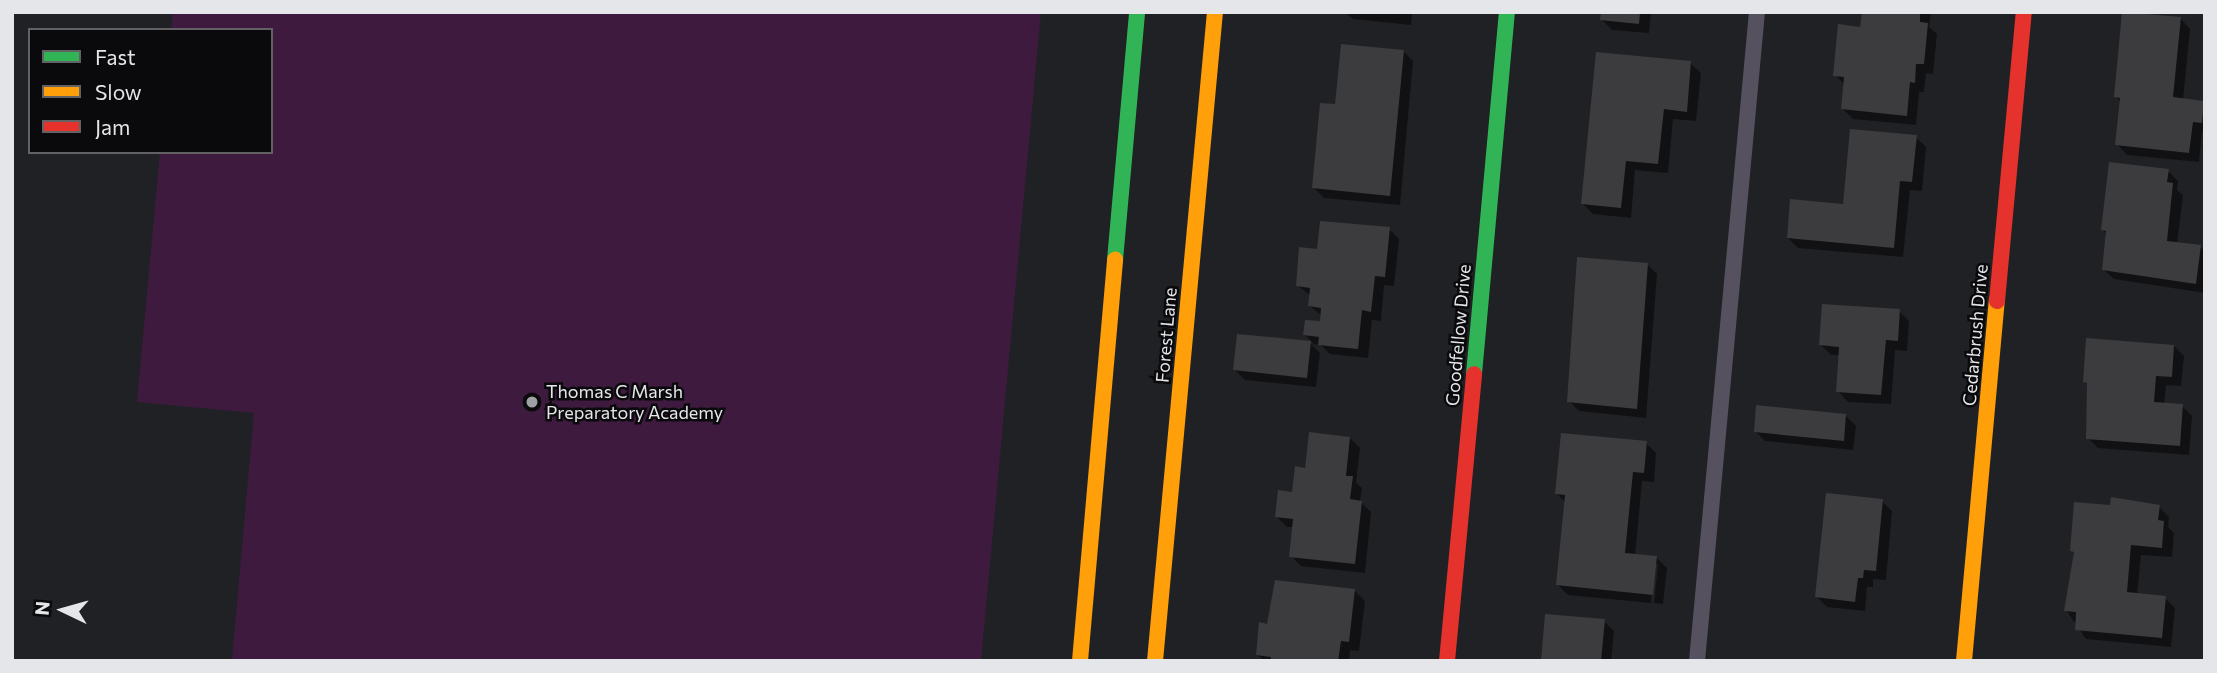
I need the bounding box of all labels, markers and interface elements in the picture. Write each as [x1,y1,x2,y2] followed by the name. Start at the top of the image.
[28,28,273,154] legend
[95,44,136,69] text: Fast
[95,79,142,104] text: Slow
[95,114,130,139] text: Jam
[1441,263,1475,407] street label: Goodfellow Drive
[1958,263,1992,407] street label: Cedarbrush Drive
[1151,286,1181,384] street label: Forest Lane
[546,381,723,424] place label: Thomas C Marsh Preparatory Academy
[524,394,540,410] marker: Thomas C Marsh Preparatory Academy
[28,575,98,645] north arrow
[30,600,54,616] text: N

